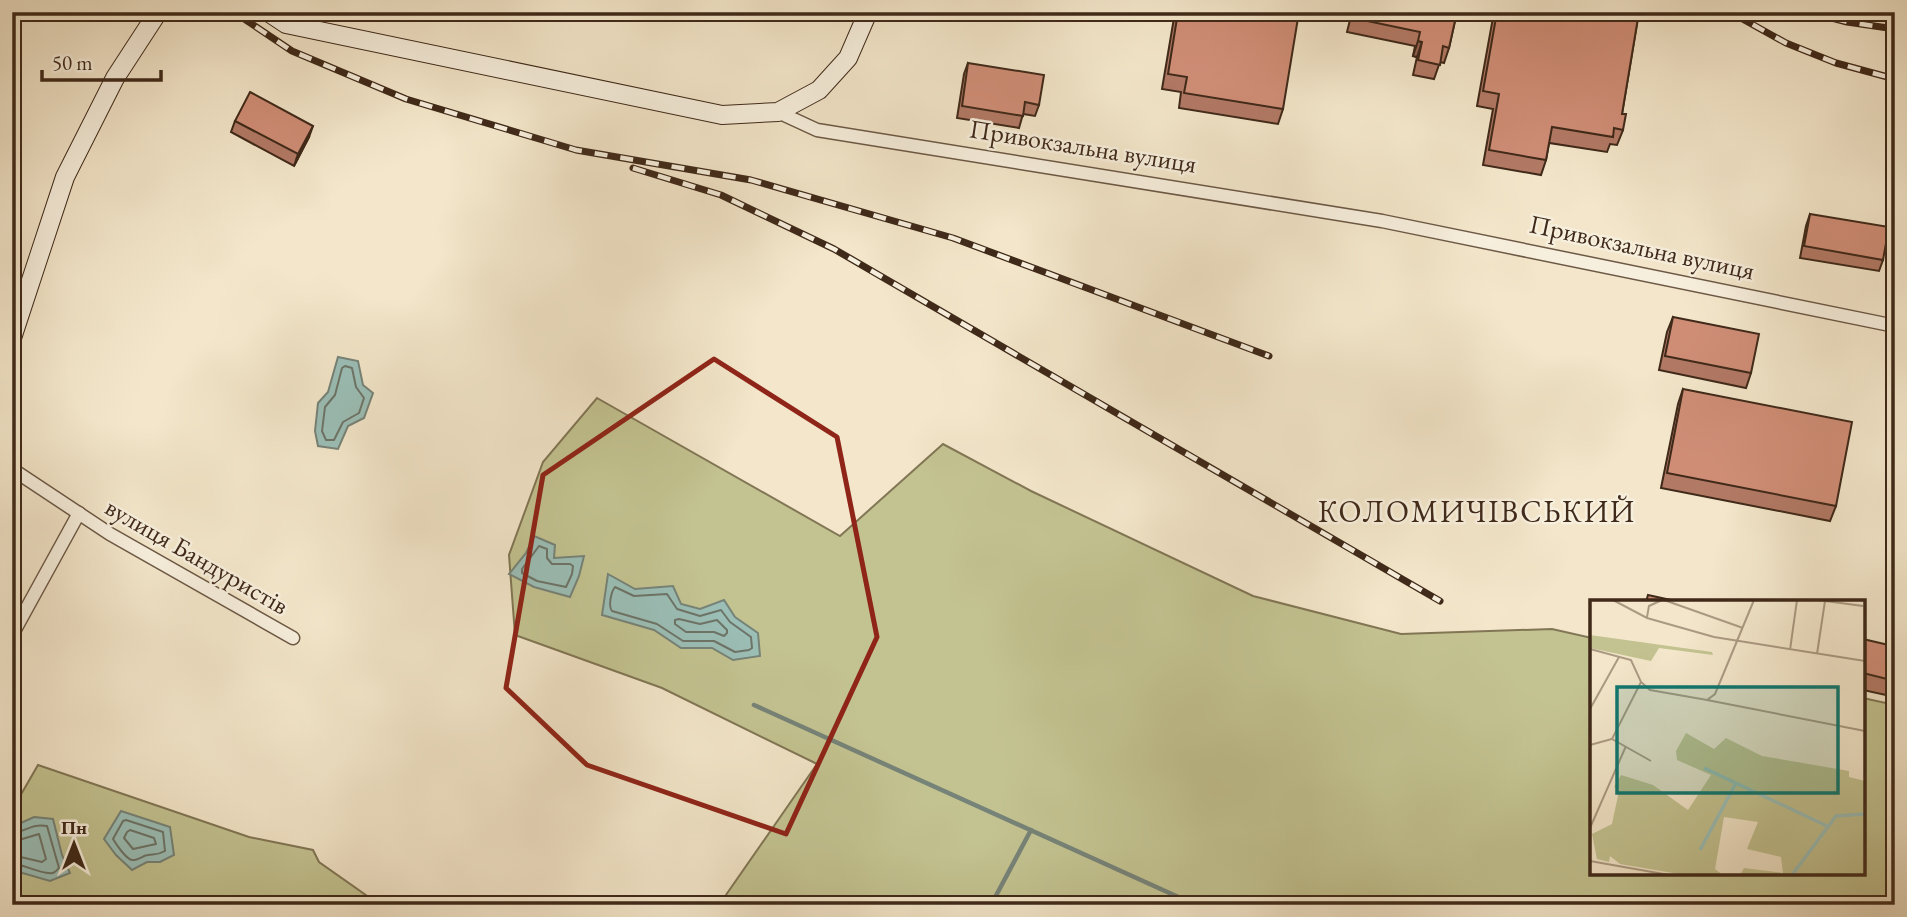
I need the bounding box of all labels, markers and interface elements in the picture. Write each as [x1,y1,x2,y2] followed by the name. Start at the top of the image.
[42,38,161,82] scale bar
[52,49,93,76] text: 50 m
[967,111,1199,181] street label: Привокзальна вулиця
[1526,207,1758,287] street label: Привокзальна вулиця
[99,490,295,622] street label: вулиця Бандуристів
[1318,492,1636,531] district label: КОЛОМИЧІВСЬКИЙ
[1590,600,1865,875] inset map
[38,808,108,878] north arrow
[61,815,87,840] text: Пн

